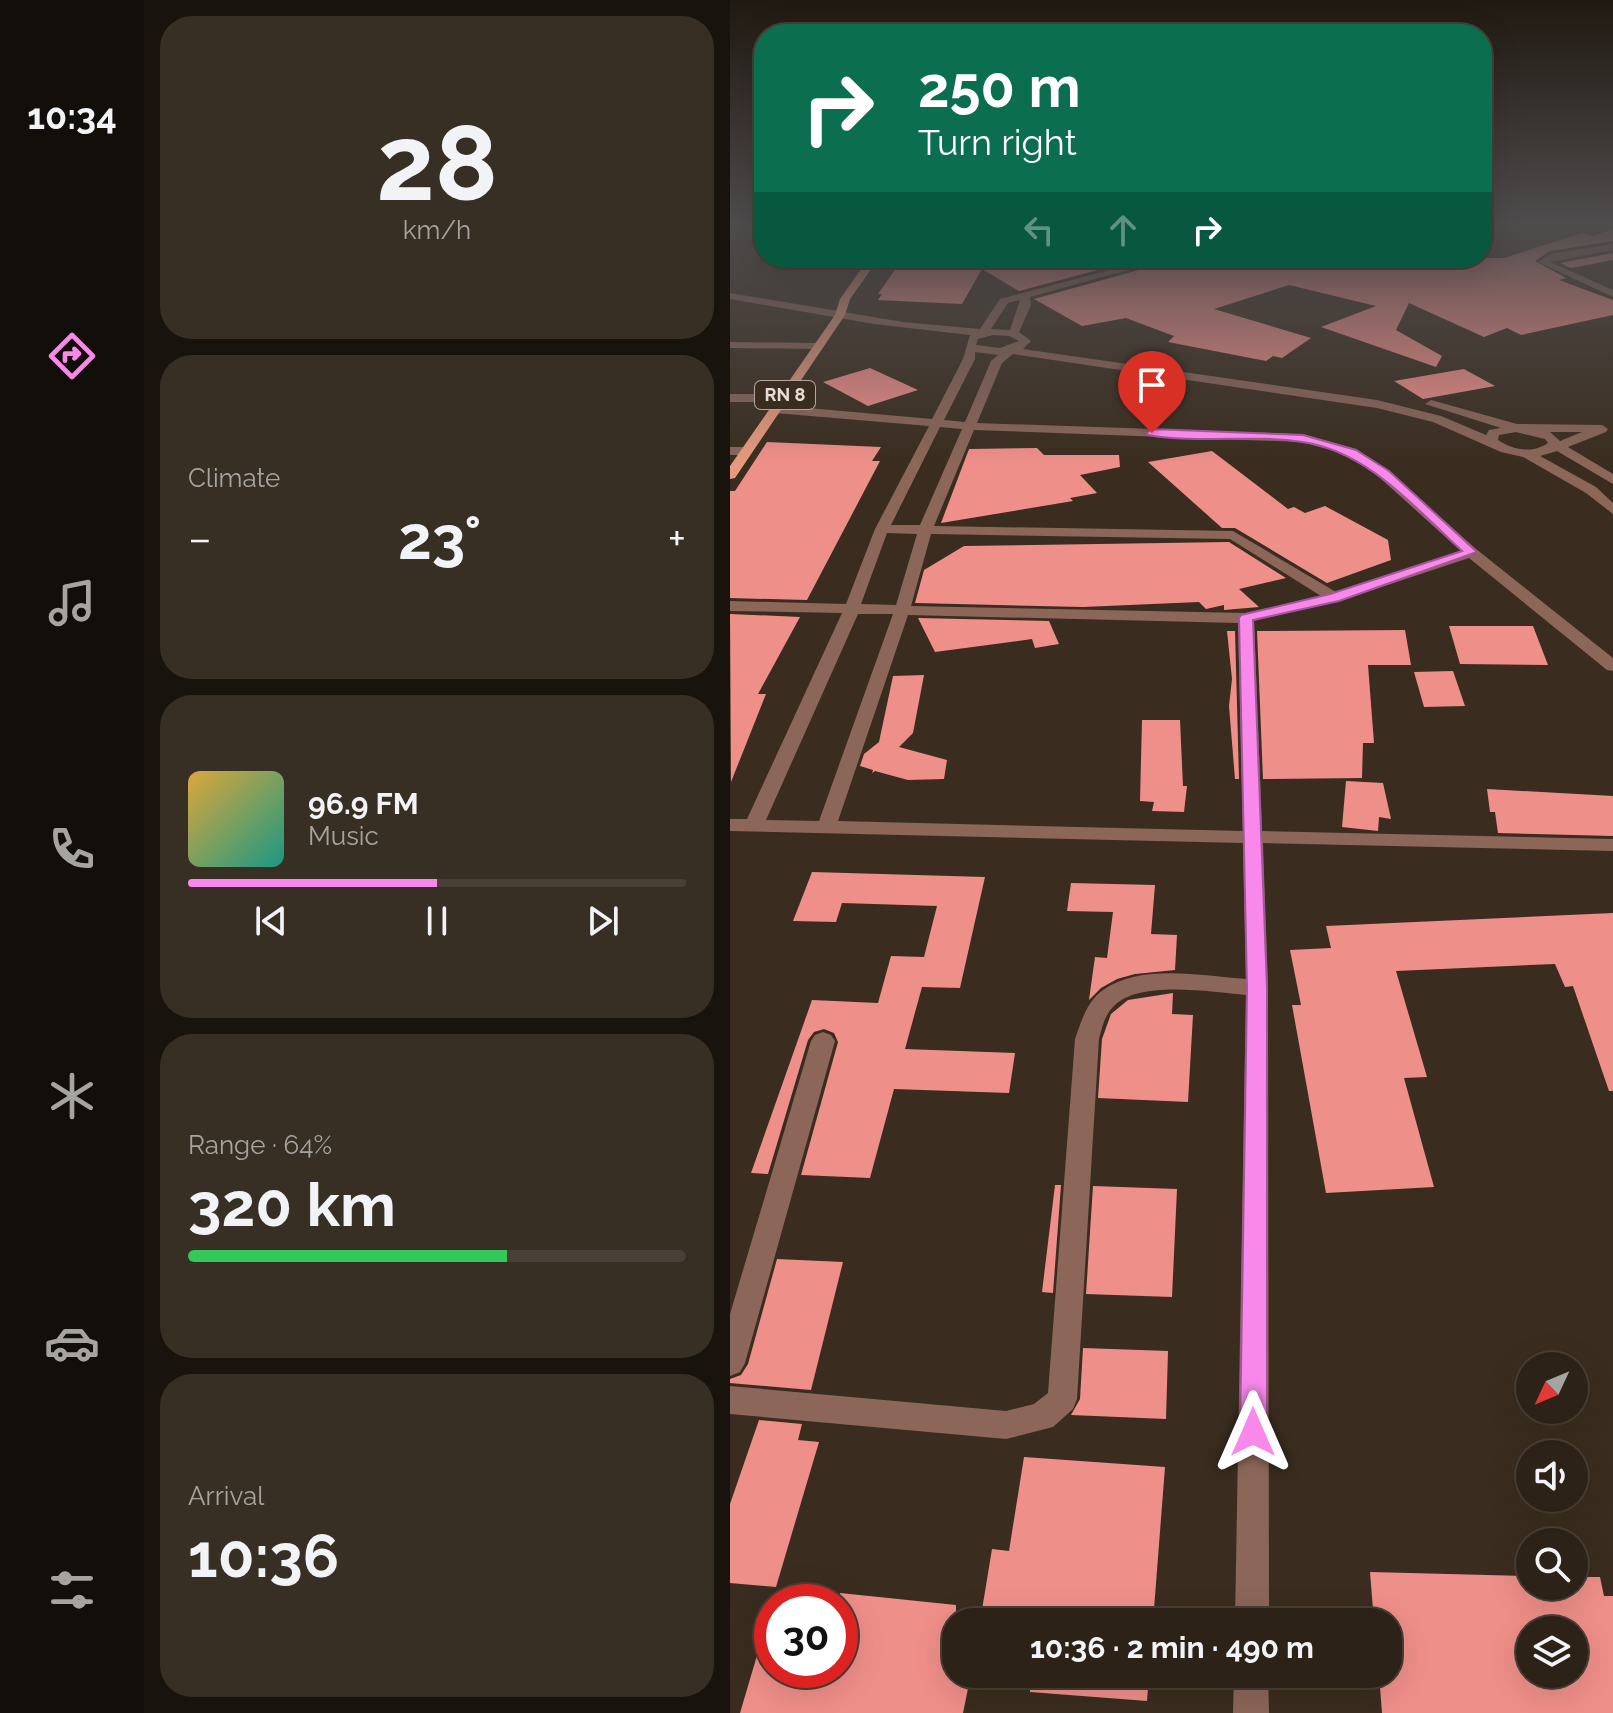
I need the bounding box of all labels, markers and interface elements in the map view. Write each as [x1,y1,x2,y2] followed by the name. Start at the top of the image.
[918,54,1081,120] text: 250 m
[786,56,890,160] icon: right
[27,95,117,137] text: 10:34
[376,102,498,224] text: 28
[918,121,1077,163] text: Turn right
[1017,208,1061,252] icon: left
[1101,208,1145,252] icon: ahead
[1185,208,1229,252] icon: right
[403,215,471,245] text: km/h
[44,328,100,384] icon: directions
[1118,351,1186,433] pin
[1130,363,1174,407] icon: arrive
[755,381,815,409] road number: RN 8
[188,463,280,493] text: Climate
[398,503,481,573] text: 23°
[188,513,212,564] text: −
[668,513,686,564] text: +
[44,575,100,631] icon: music
[308,786,419,821] text: 96.9 FM
[44,821,100,877] icon: phone
[308,821,379,851] text: Music
[249,899,293,943] icon: previous
[415,899,459,943] icon: pause
[581,899,625,943] icon: next
[44,1068,100,1124] icon: climate
[188,1130,332,1160] text: Range · 64%
[188,1170,396,1240] text: 320 km
[44,1315,100,1371] icon: car
[1516,1352,1588,1424] north arrow
[1516,1352,1588,1688] map controls
[1211,1390,1295,1474] position arrow
[1516,1440,1588,1512] button: sound
[188,1481,264,1511] text: Arrival
[188,1521,339,1591] text: 10:36
[1516,1528,1588,1600] button: search
[44,1562,100,1618] icon: filters
[754,1584,858,1688] speed limit sign: 30
[1516,1616,1588,1688] button: layers
[1030,1630,1314,1665] text: 10:36 · 2 min · 490 m

